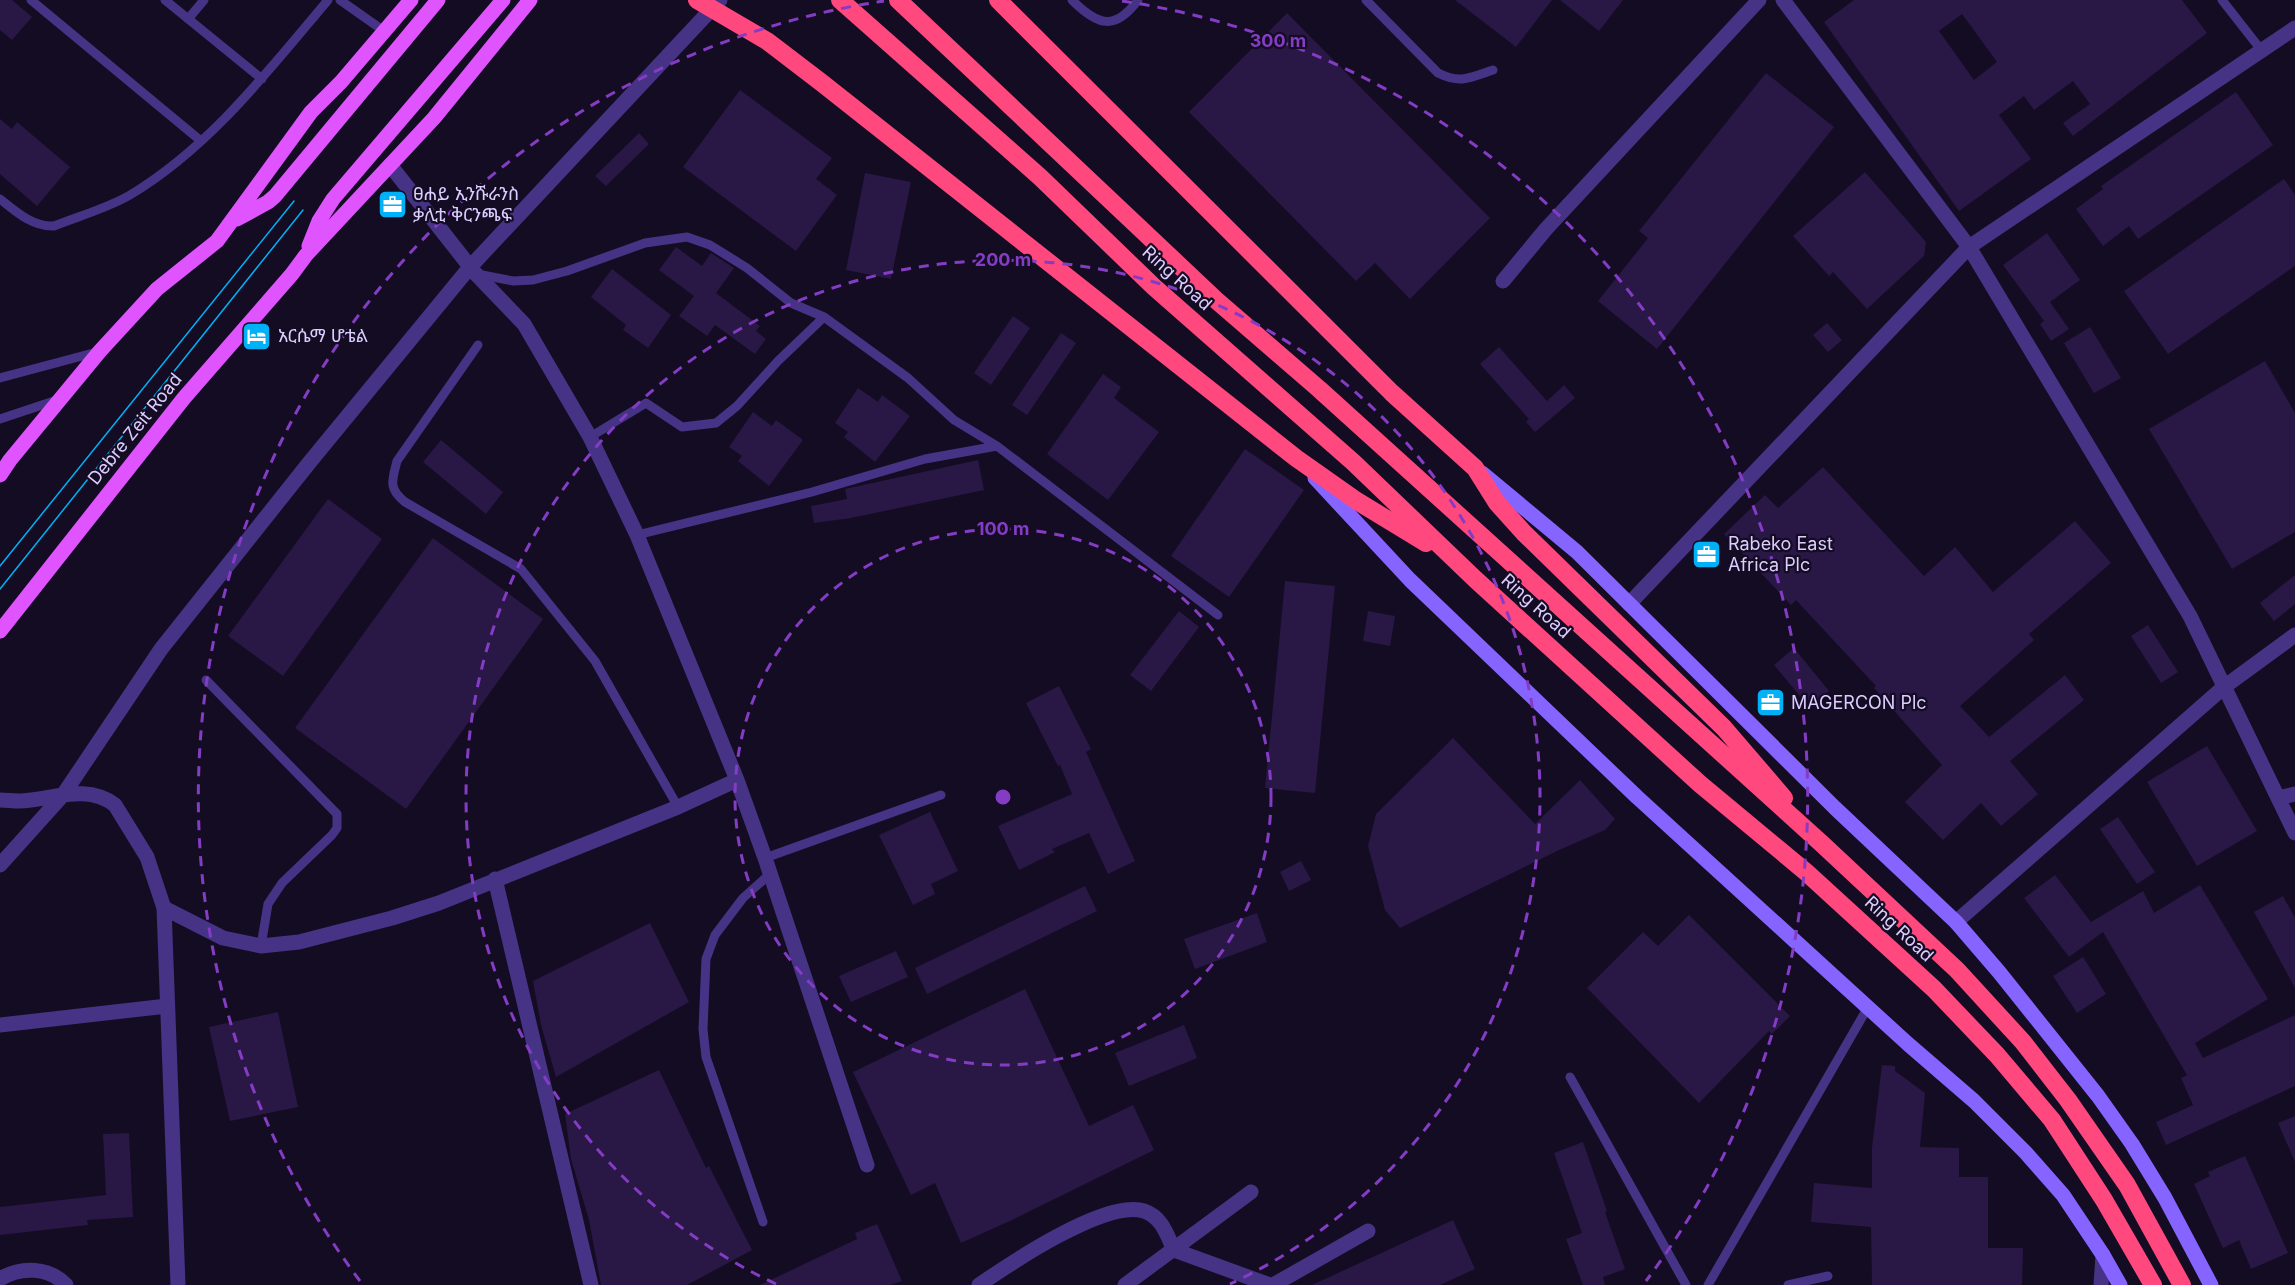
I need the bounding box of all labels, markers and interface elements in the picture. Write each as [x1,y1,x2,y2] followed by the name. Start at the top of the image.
[1250,30,1306,51] text: 300 m
[413,183,519,225] place label: ፀሐይ ኢንሹራንስ ቃሊቲ ቅርንጫፍ
[376,188,408,220] office icon: ፀሐይ ኢንሹራንስ ቃሊቲ ቅርንጫፍ
[1138,241,1216,314] street label: Ring Road
[975,249,1031,270] text: 200 m
[241,320,273,352] hotel icon: አርሴማ ሆቴል
[278,325,368,346] place label: አርሴማ ሆቴል
[83,369,186,489] street label: Debre Zeit Road
[977,518,1029,539] text: 100 m
[1728,533,1833,575] place label: Rabeko East Africa Plc
[1691,538,1723,570] office icon: Rabeko East Africa Plc
[1497,569,1575,642] street label: Ring Road
[1754,687,1786,719] office icon: MAGERCON Plc
[1791,692,1927,713] place label: MAGERCON Plc
[993,787,1013,807] centre of rings
[1861,892,1938,966] street label: Ring Road

